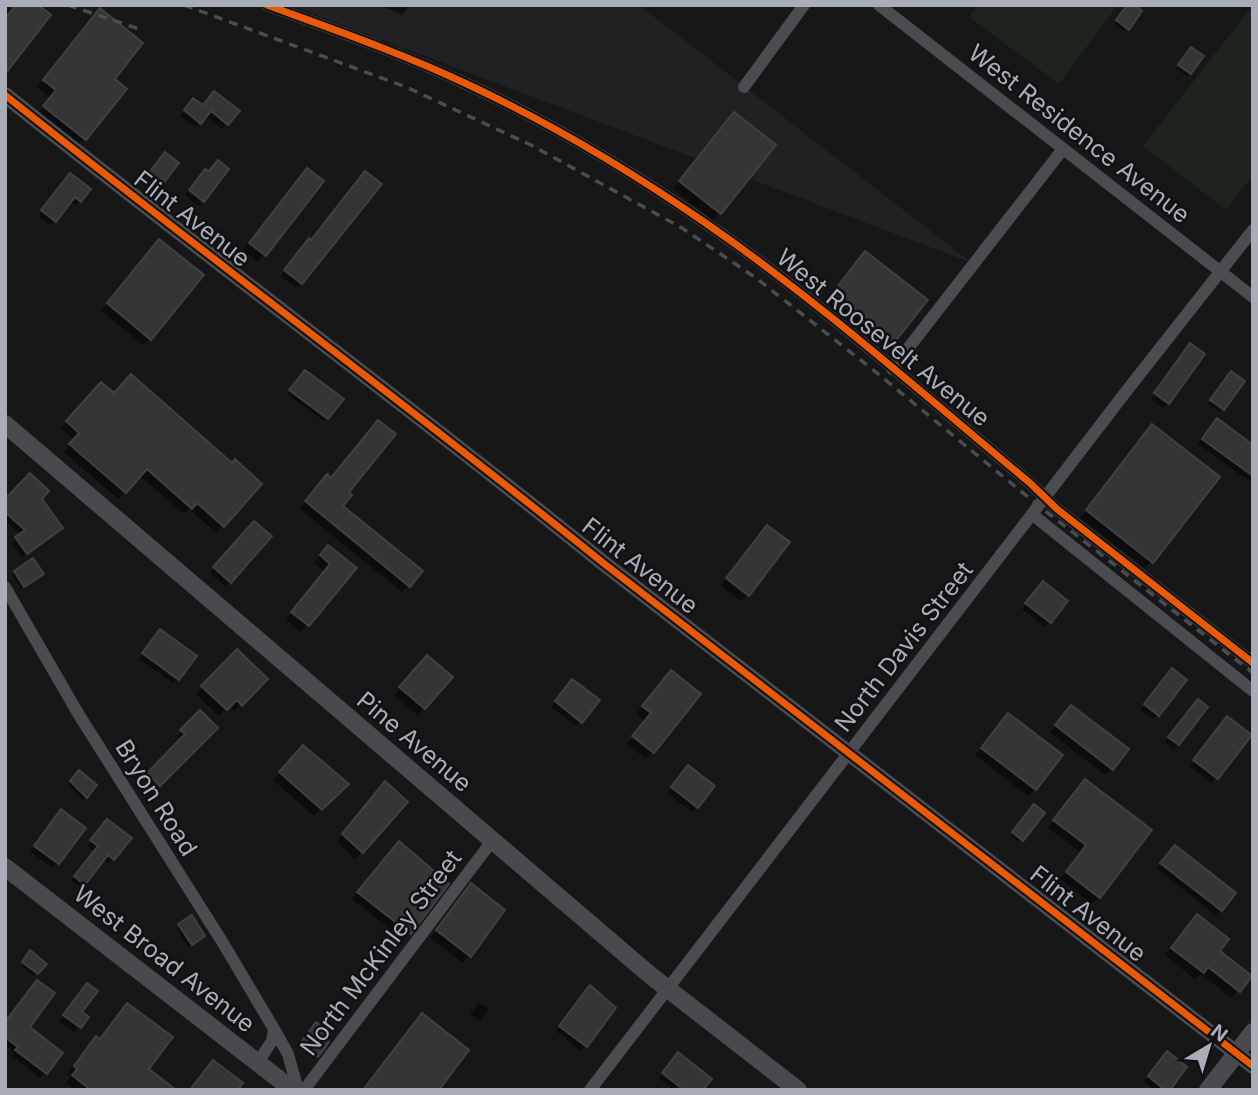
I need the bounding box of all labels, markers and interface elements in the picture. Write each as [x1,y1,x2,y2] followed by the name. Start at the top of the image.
[963,38,1196,229] street label: West Residence Avenue
[129,164,256,273] street label: Flint Avenue
[771,243,996,433] street label: West Roosevelt Avenue
[577,511,704,620] street label: Flint Avenue
[828,556,979,737] street label: North Davis Street
[351,685,477,798] street label: Pine Avenue
[109,734,204,861] street label: Bryon Road
[294,844,467,1061] street label: North McKinley Street
[1025,859,1152,968] street label: Flint Avenue
[68,879,261,1038] street label: West Broad Avenue
[1174,1011,1244,1081] north arrow
[1206,1019,1232,1047] text: N

